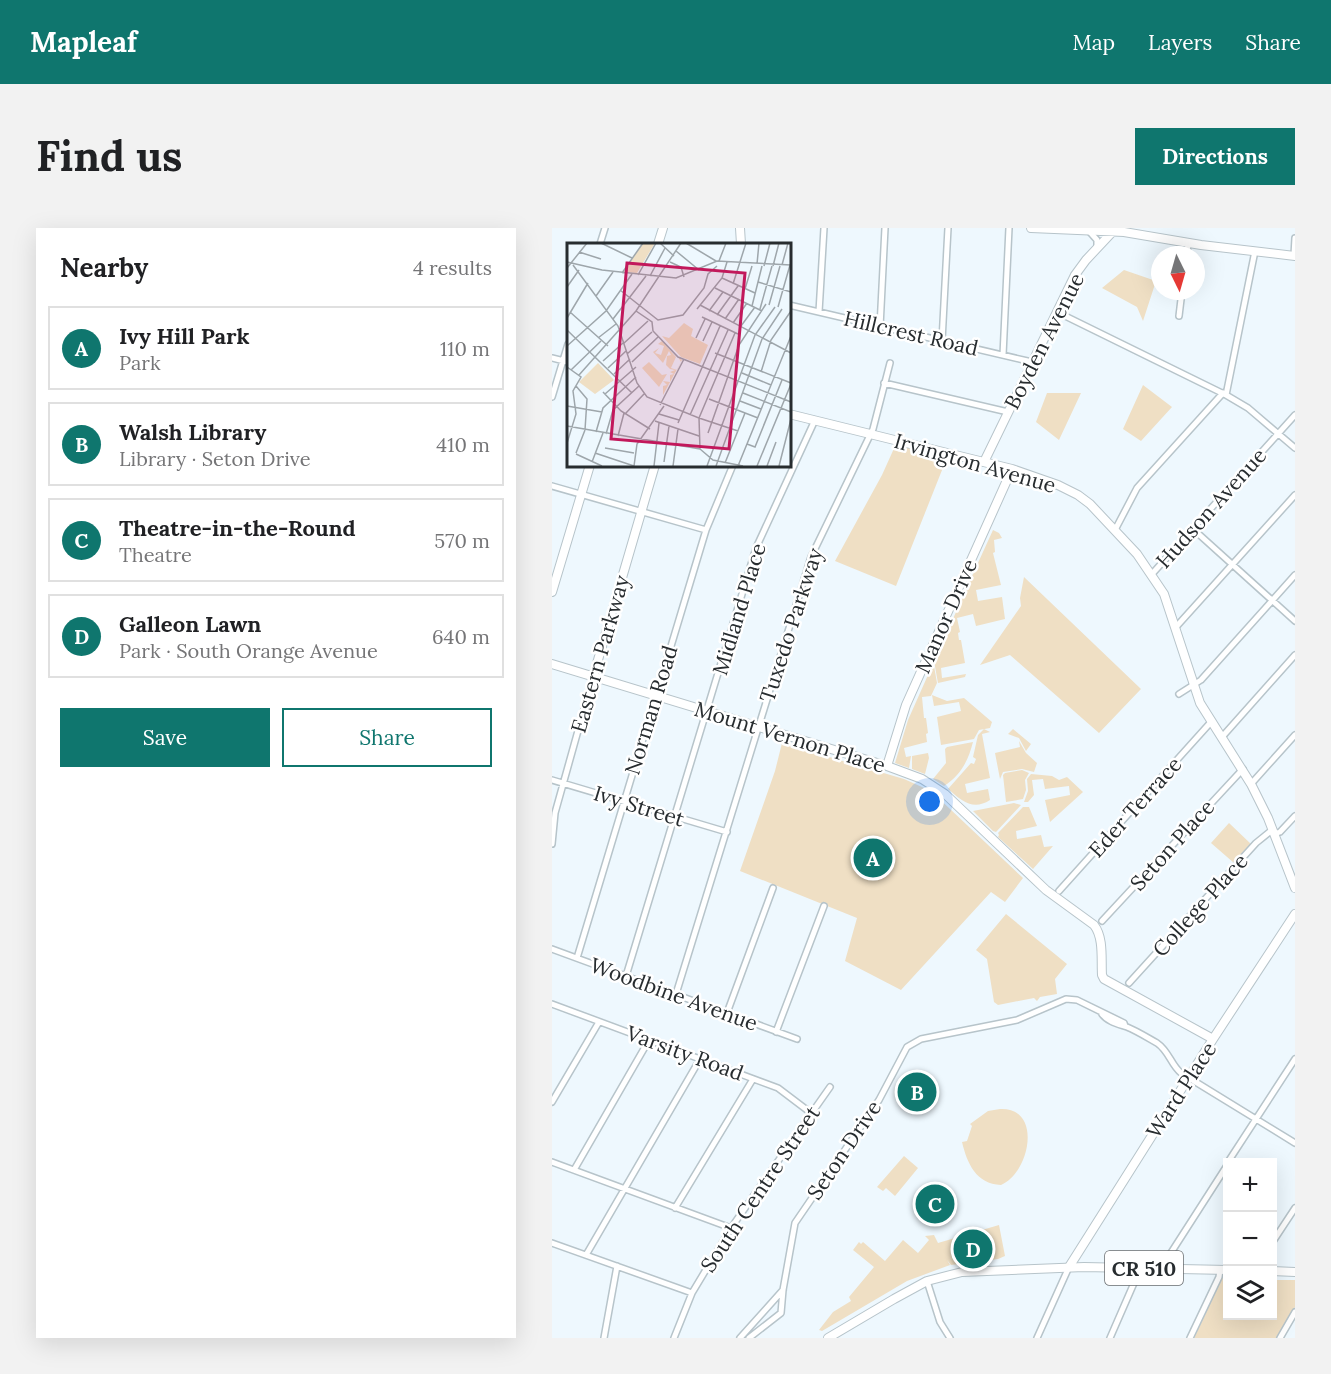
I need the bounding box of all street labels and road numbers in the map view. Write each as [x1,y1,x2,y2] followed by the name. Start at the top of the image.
[998,268,1090,414] street label: Boyden Avenue
[841,304,981,362] street label: Hillcrest Road
[891,427,1059,499] street label: Irvington Avenue
[1150,442,1272,574] street label: Hudson Avenue
[706,540,772,678] street label: Midland Place
[753,545,829,705] street label: Tuxedo Parkway
[909,555,983,677] street label: Manor Drive
[565,572,635,736] street label: Eastern Parkway
[619,642,683,778] street label: Norman Road
[691,695,889,779] street label: Mount Vernon Place
[1083,751,1187,863] street label: Eder Terrace
[590,779,688,833] street label: Ivy Street
[1124,794,1220,896] street label: Seton Place
[1147,848,1253,962] street label: College Place
[587,951,761,1037] street label: Woodbine Avenue
[622,1019,747,1087] street label: Varsity Road
[1140,1037,1222,1143] street label: Ward Place
[801,1095,887,1205] street label: Seton Drive
[694,1100,826,1277] street label: South Centre Street
[1105,1251,1183,1285] road number: CR 510

